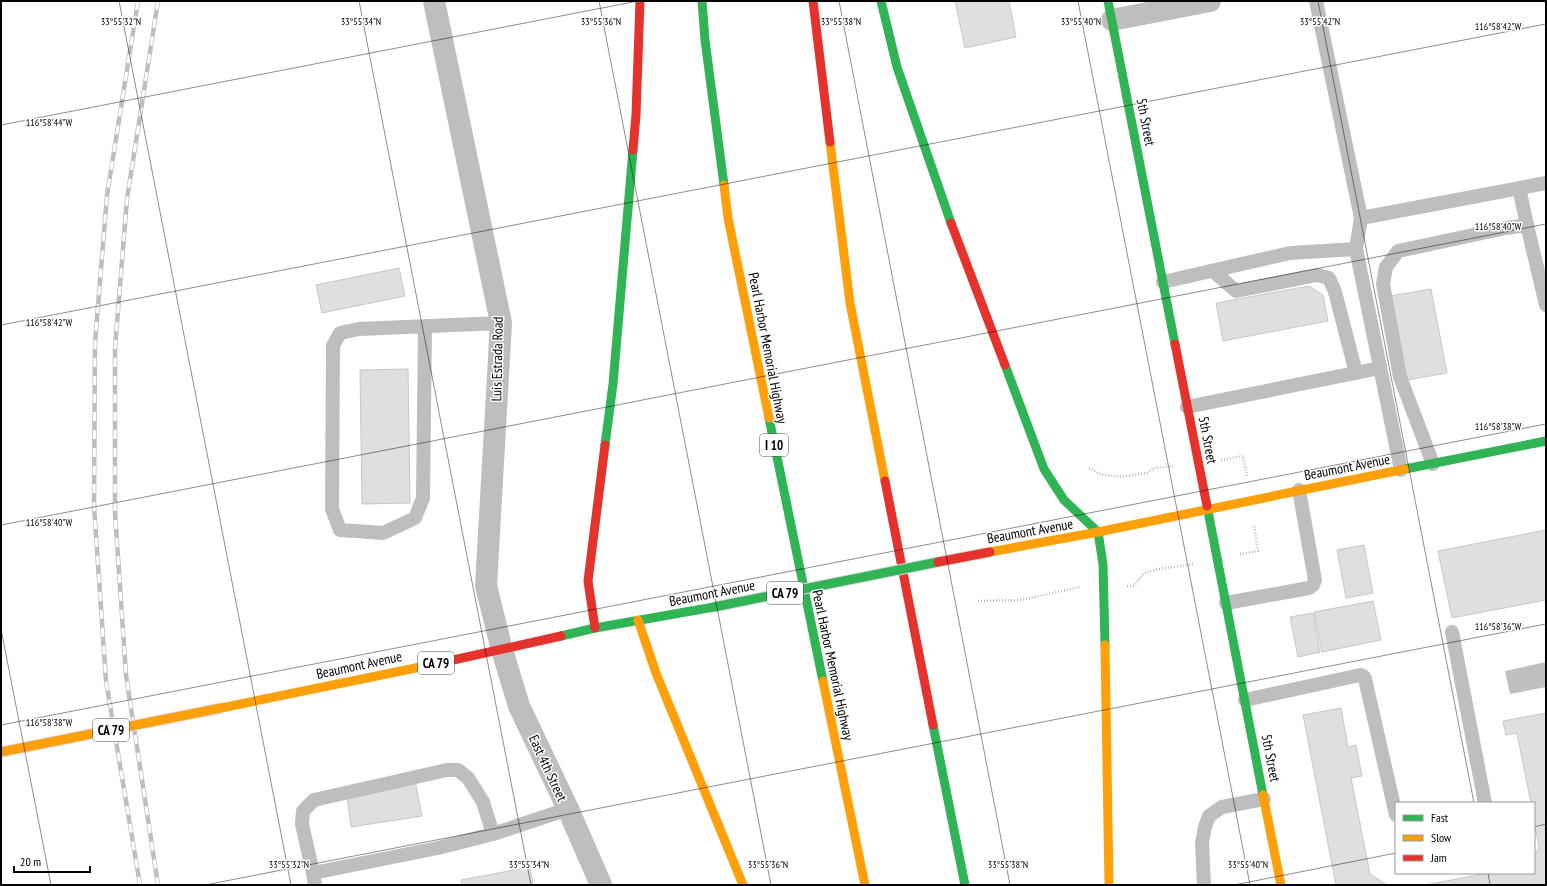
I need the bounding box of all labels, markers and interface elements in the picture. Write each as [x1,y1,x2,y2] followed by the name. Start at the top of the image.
[101,15,141,28] text: 33°55'32"N
[341,15,381,28] text: 33°55'34"N
[581,15,621,28] text: 33°55'36"N
[821,15,861,28] text: 33°55'38"N
[1061,15,1101,28] text: 33°55'40"N
[1300,15,1340,28] text: 33°55'42"N
[1475,20,1522,33] text: 116°58'42"W
[1133,97,1159,148] street label: 5th Street
[26,116,73,129] text: 116°58'44"W
[1475,220,1522,233] text: 116°58'40"W
[745,271,792,426] street label: Pearl Harbor Memorial Highway
[26,316,73,329] text: 116°58'42"W
[487,316,507,402] street label: Luis Estrada Road
[1195,415,1221,466] street label: 5th Street
[1475,420,1522,433] text: 116°58'38"W
[760,434,788,456] road number: I 10
[1302,450,1392,484] street label: Beaumont Avenue
[985,515,1075,547] street label: Beaumont Avenue
[26,516,73,529] text: 116°58'40"W
[667,576,757,610] street label: Beaumont Avenue
[767,582,803,604] road number: CA 79
[808,588,858,743] street label: Pearl Harbor Memorial Highway
[1475,620,1522,633] text: 116°58'36"W
[314,647,404,683] street label: Beaumont Avenue
[418,652,454,674] road number: CA 79
[26,716,73,729] text: 116°58'38"W
[93,719,129,741] road number: CA 79
[525,732,571,804] street label: East 4th Street
[1258,733,1284,784] street label: 5th Street
[1395,802,1535,874] legend
[1431,810,1449,825] text: Fast
[1431,830,1452,845] text: Slow
[14,848,90,874] scale bar
[1430,850,1447,865] text: Jam
[20,854,41,869] text: 20 m
[269,858,309,871] text: 33°55'32"N
[509,858,549,871] text: 33°55'34"N
[748,858,788,871] text: 33°55'36"N
[988,858,1028,871] text: 33°55'38"N
[1228,858,1268,871] text: 33°55'40"N

